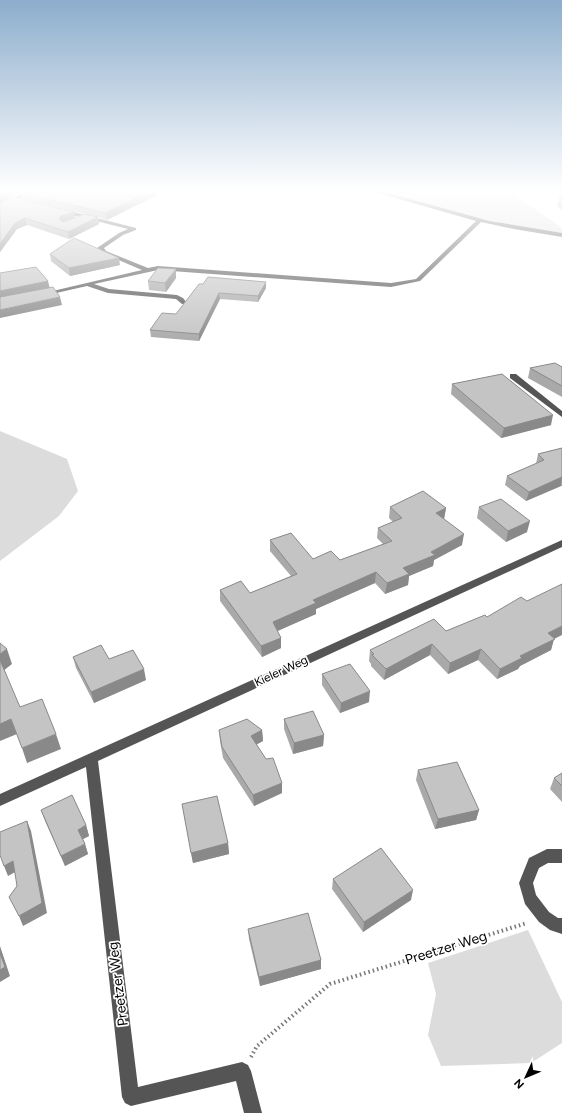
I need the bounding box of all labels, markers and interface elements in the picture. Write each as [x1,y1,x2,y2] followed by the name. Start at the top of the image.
[252,653,310,689] street label: Kieler Weg
[403,927,489,969] street label: Preetzer Weg
[104,941,132,1027] street label: Preetzer Weg
[506,1057,546,1097] north arrow
[512,1076,527,1091] text: N

